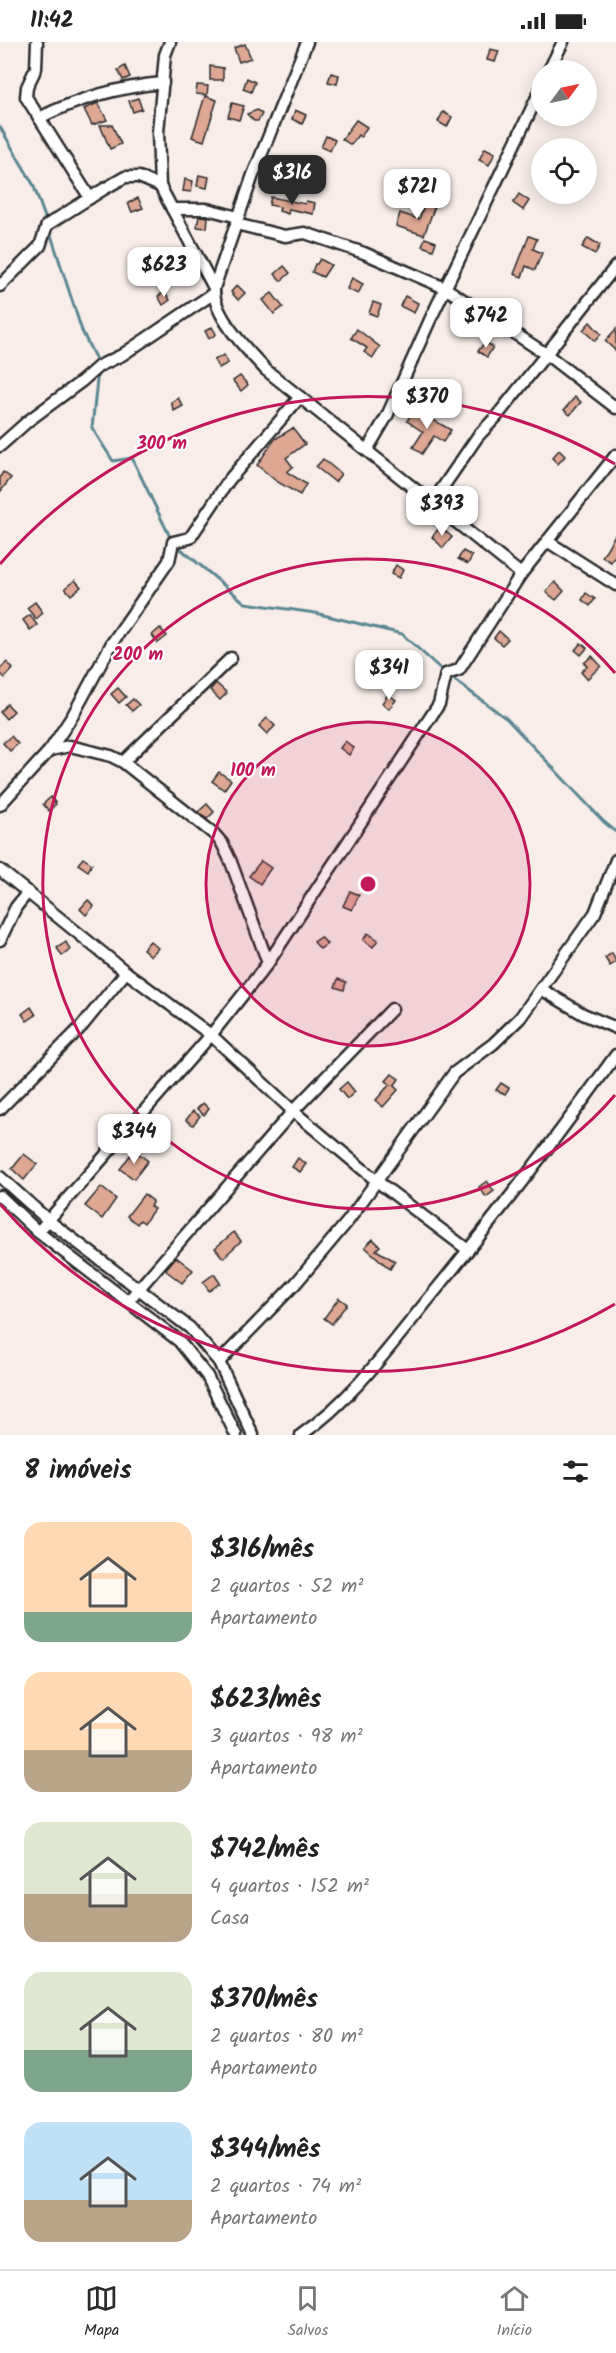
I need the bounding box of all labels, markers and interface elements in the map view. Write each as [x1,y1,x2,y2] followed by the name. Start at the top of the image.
[30,4,74,39] text: 11:42
[531,60,597,126] north arrow
[531,60,597,204] map controls
[531,138,597,204] button: locate
[256,155,328,206] pin: $316
[272,158,312,190] text: $316
[381,169,453,220] pin: $721
[398,172,436,204] text: $721
[128,247,200,298] pin: $623
[141,250,187,282] text: $623
[450,298,522,349] pin: $742
[464,301,508,333] text: $742
[391,379,463,430] pin: $370
[406,382,448,414] text: $370
[136,430,187,459] text: 300 m
[406,486,478,537] pin: $393
[420,489,464,521] text: $393
[113,641,164,670] text: 200 m
[353,650,425,701] pin: $341
[369,653,409,685] text: $341
[230,757,276,786] text: 100 m
[358,874,378,894] centre of rings
[98,1114,170,1165] pin: $344
[112,1117,156,1149] text: $344
[24,1450,132,1492] text: 8 imóveis
[559,1455,592,1488] icon: filters
[210,1529,314,1571] text: $316/mês
[72,1546,144,1618] icon: home
[210,1571,363,1603] text: 2 quartos · 52 m²
[210,1603,317,1635] text: Apartamento
[210,1679,321,1721] text: $623/mês
[72,1696,144,1768] icon: home
[210,1721,363,1753] text: 3 quartos · 98 m²
[210,1753,317,1785] text: Apartamento
[210,1829,320,1871] text: $742/mês
[72,1846,144,1918] icon: home
[210,1871,369,1903] text: 4 quartos · 152 m²
[210,1903,249,1935] text: Casa
[210,1979,318,2021] text: $370/mês
[72,1996,144,2068] icon: home
[210,2021,363,2053] text: 2 quartos · 80 m²
[210,2053,317,2085] text: Apartamento
[210,2129,321,2171] text: $344/mês
[72,2146,144,2218] icon: home
[210,2171,361,2203] text: 2 quartos · 74 m²
[210,2203,317,2235] text: Apartamento
[84,2282,119,2343] tab: Mapa
[288,2282,328,2343] tab: Salvos
[496,2282,532,2343] tab: Início

